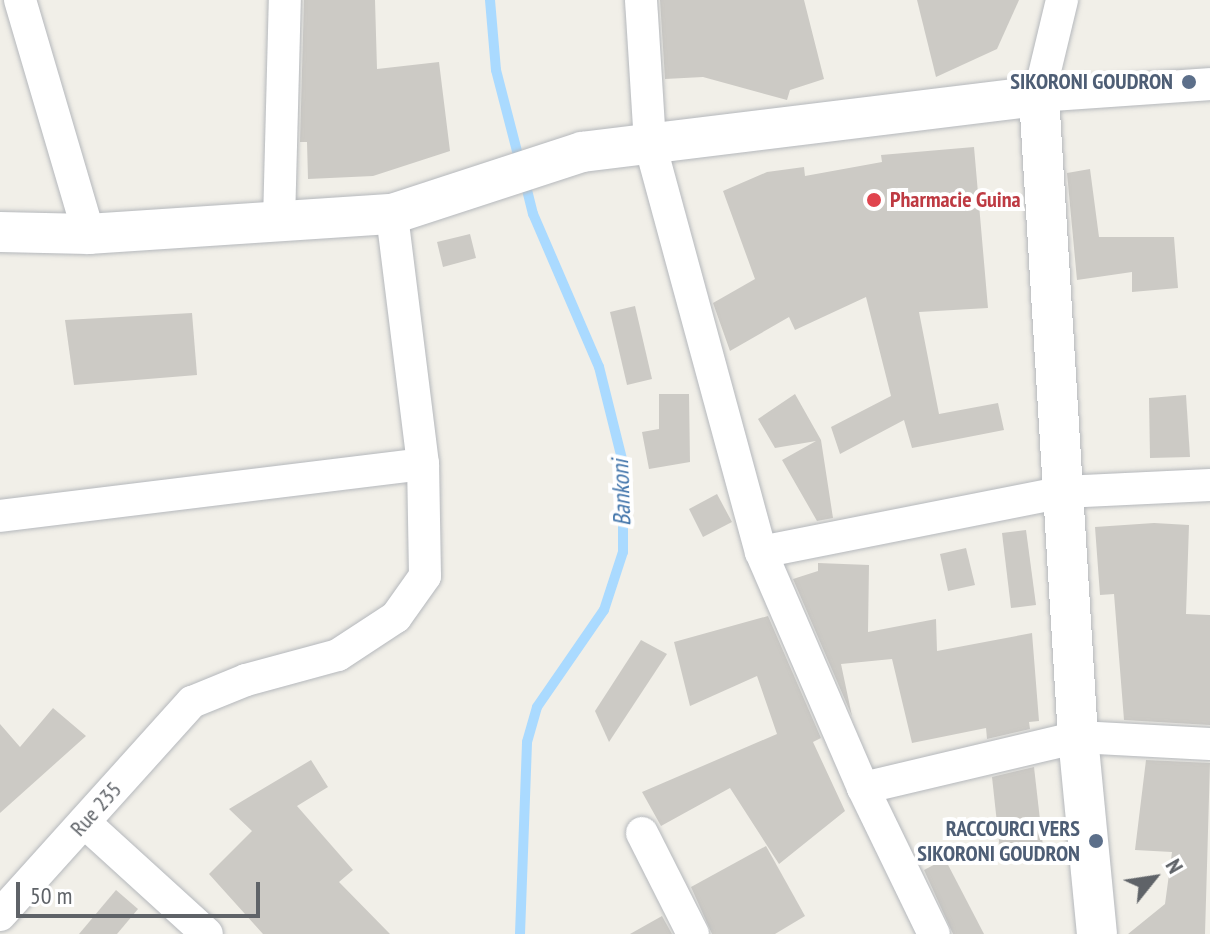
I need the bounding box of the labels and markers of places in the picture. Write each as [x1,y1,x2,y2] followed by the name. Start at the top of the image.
[1010,69,1173,95] place label: SIKORONI GOUDRON
[1180,73,1198,91] marker: SIKORONI GOUDRON
[890,187,1021,213] place label: Pharmacie Guina
[865,191,883,209] marker: Pharmacie Guina
[917,815,1080,866] place label: RACCOURCI VERS SIKORONI GOUDRON
[1087,832,1105,850] marker: RACCOURCI VERS SIKORONI GOUDRON

